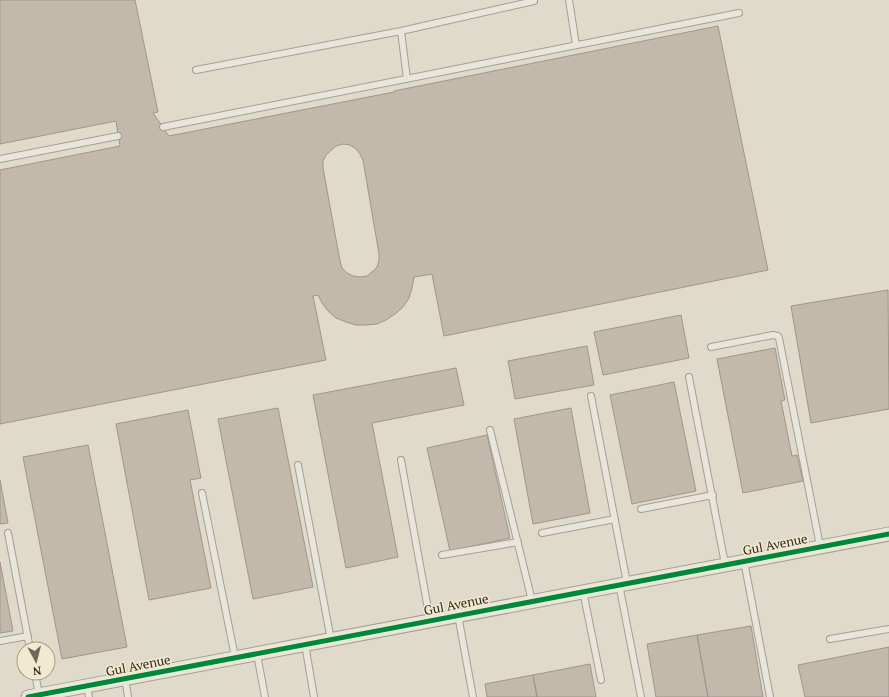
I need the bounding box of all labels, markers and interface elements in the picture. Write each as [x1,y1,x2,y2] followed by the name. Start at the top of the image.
[741,529,809,559] street label: Gul Avenue
[422,589,490,619] street label: Gul Avenue
[16,641,56,681] north arrow
[104,650,172,680] street label: Gul Avenue
[32,663,42,678] text: N

